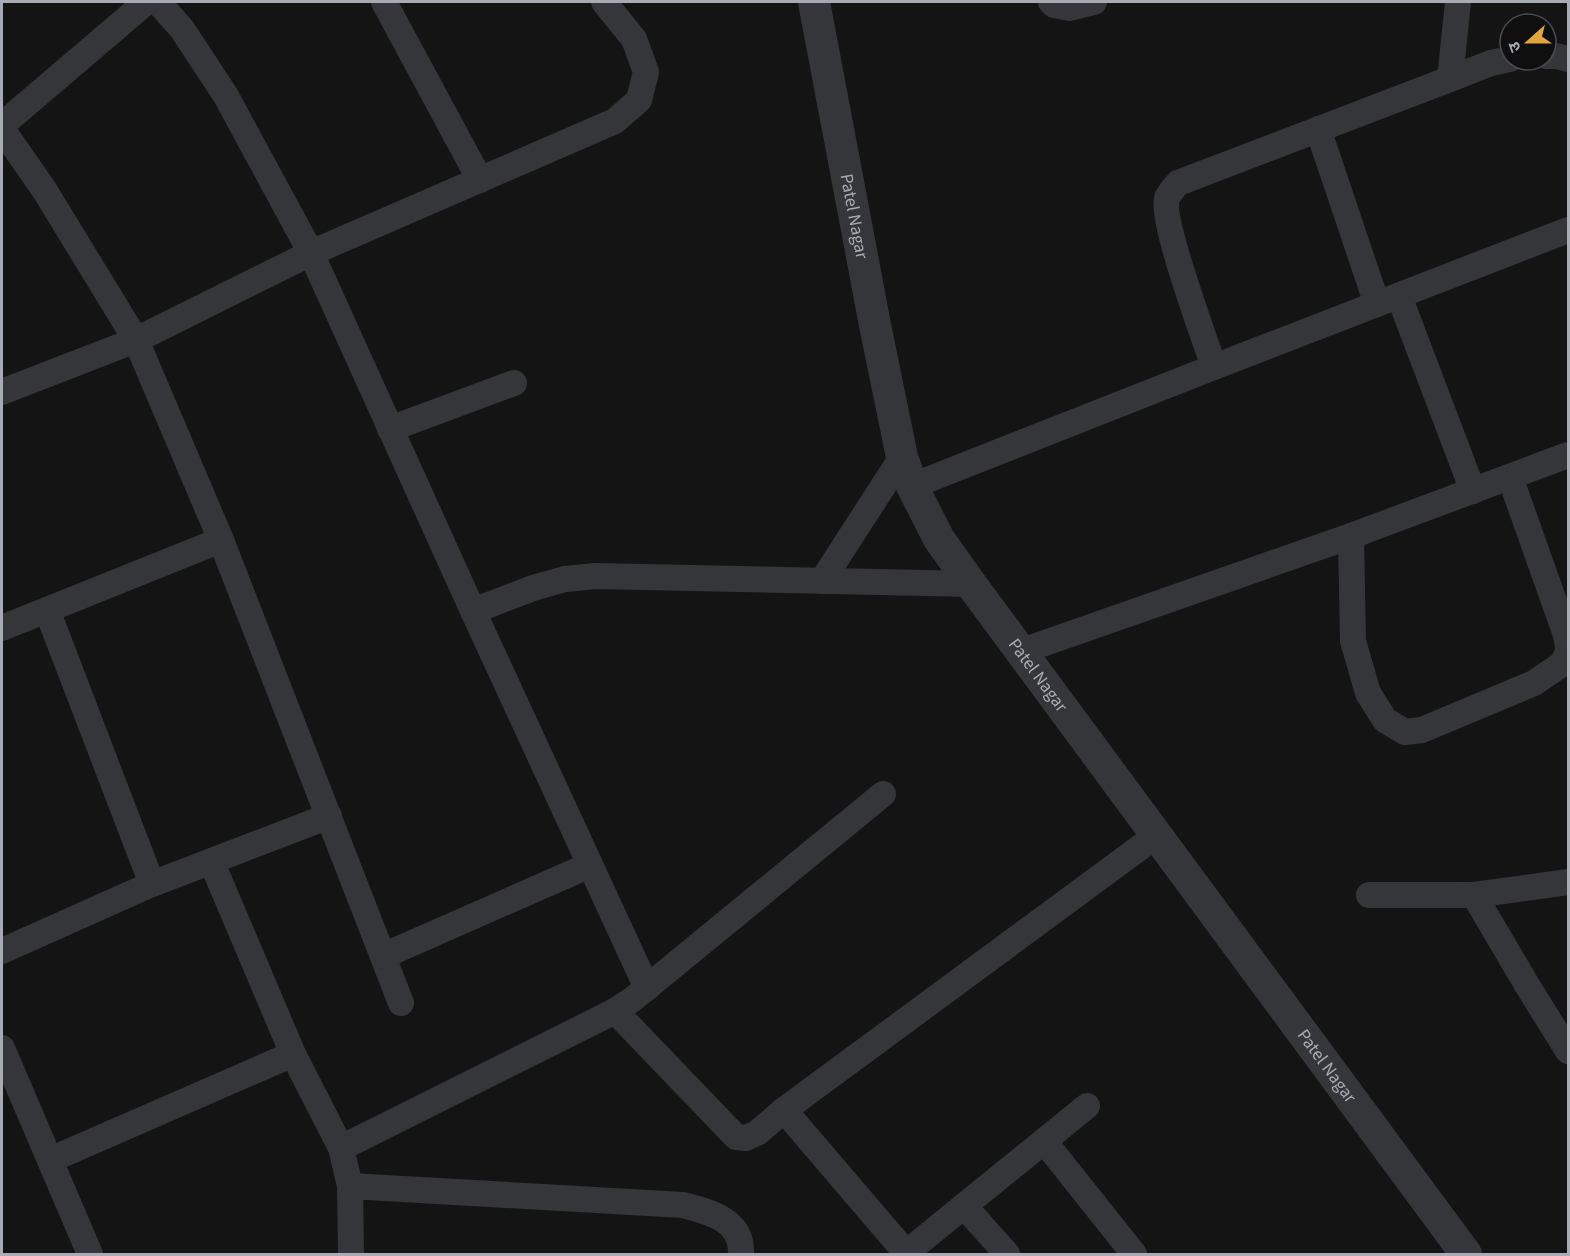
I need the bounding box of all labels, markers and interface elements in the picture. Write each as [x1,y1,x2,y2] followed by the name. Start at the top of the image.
[1498,12,1558,72] north arrow
[1503,38,1527,55] text: उ
[834,172,874,262] street label: Patel Nagar
[1002,633,1074,718] street label: Patel Nagar
[1291,1024,1363,1109] street label: Patel Nagar

